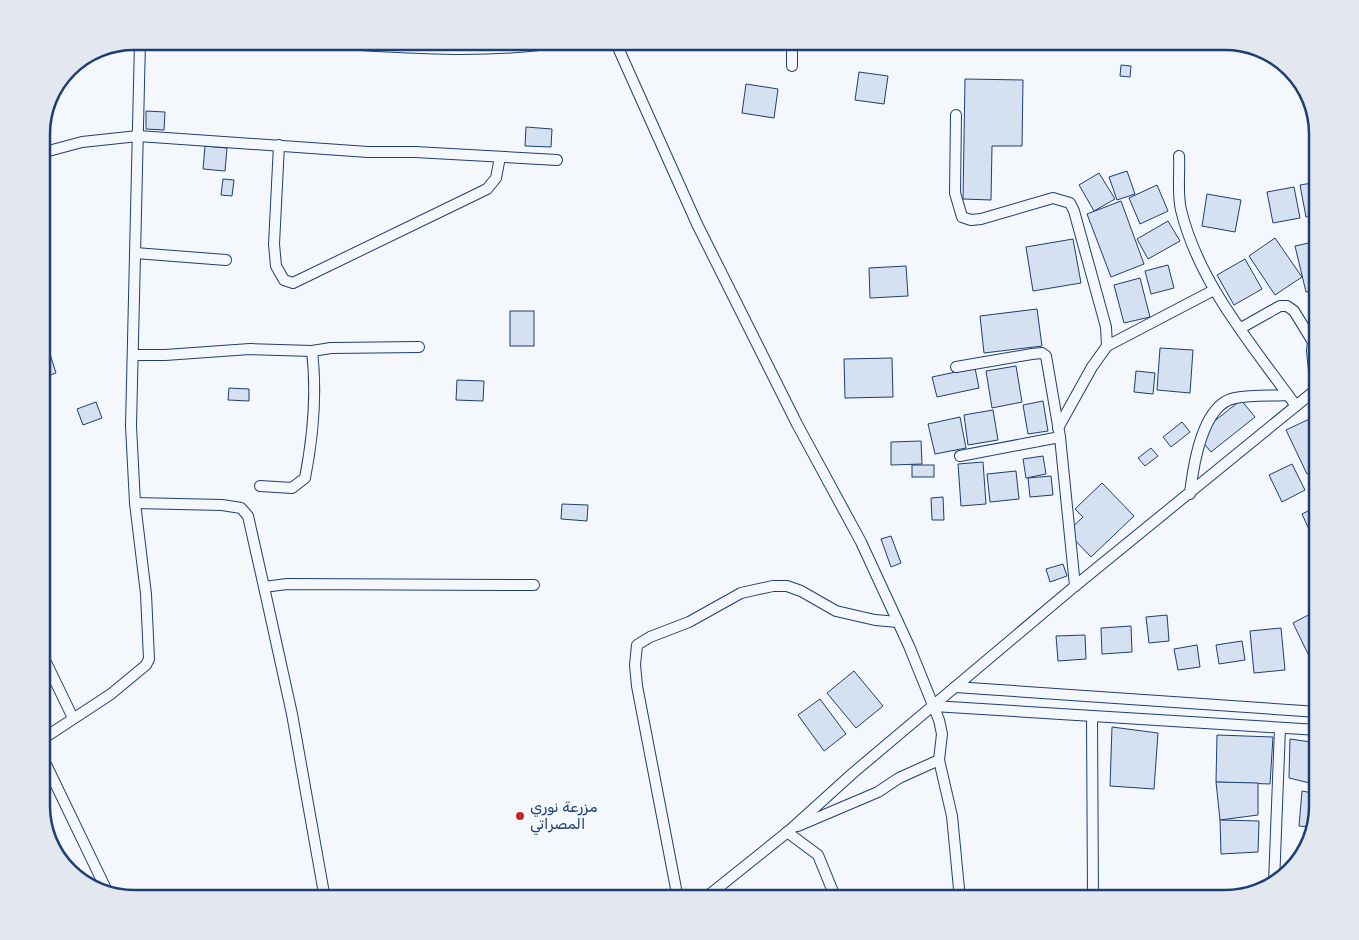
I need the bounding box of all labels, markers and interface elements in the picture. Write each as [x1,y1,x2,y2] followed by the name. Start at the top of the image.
[530,798,598,836] place label: مزرعة نوري المصراتي
[514,810,526,822] marker: مزرعة نوري المصراتي

